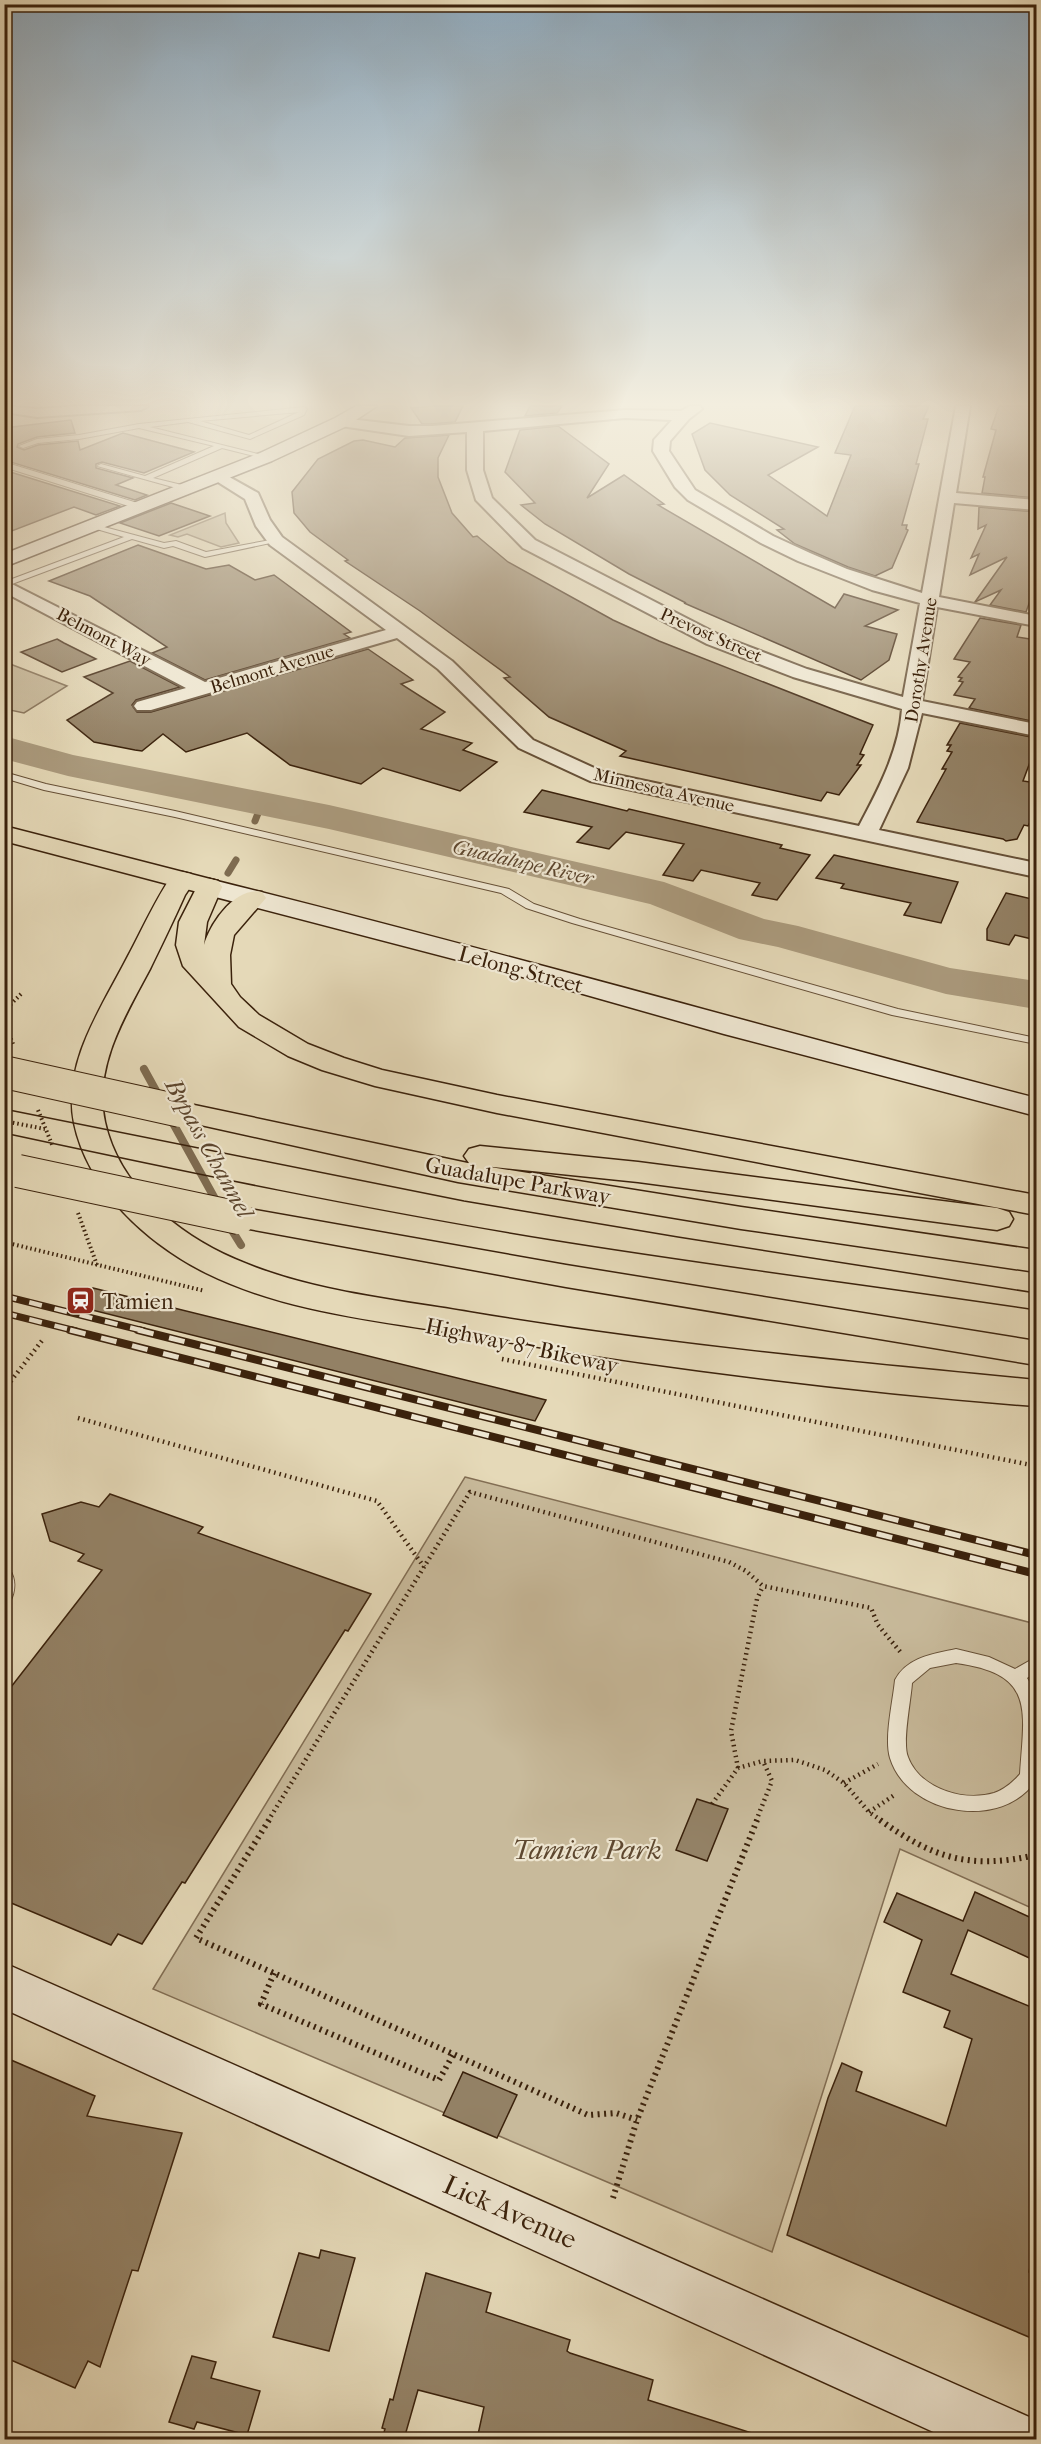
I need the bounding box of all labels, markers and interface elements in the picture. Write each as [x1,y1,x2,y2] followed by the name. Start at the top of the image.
[901,596,942,724] street label: Dorothy Avenue
[53,604,156,672] street label: Belmont Way
[657,604,766,668] street label: Prevost Street
[208,641,337,698] street label: Belmont Avenue
[591,764,736,817] street label: Minnesota Avenue
[450,835,597,890] water label: Guadalupe River
[455,941,586,999] street label: Lelong Street
[158,1072,260,1225] water label: Bypass Channel
[423,1152,614,1210] street label: Guadalupe Parkway
[65,1285,97,1317] station icon: Tamien
[102,1289,174,1315] place label: Tamien
[423,1313,622,1379] street label: Highway 87 Bikeway
[512,1834,662,1866] park label: Tamien Park
[438,2168,582,2256] street label: Lick Avenue

